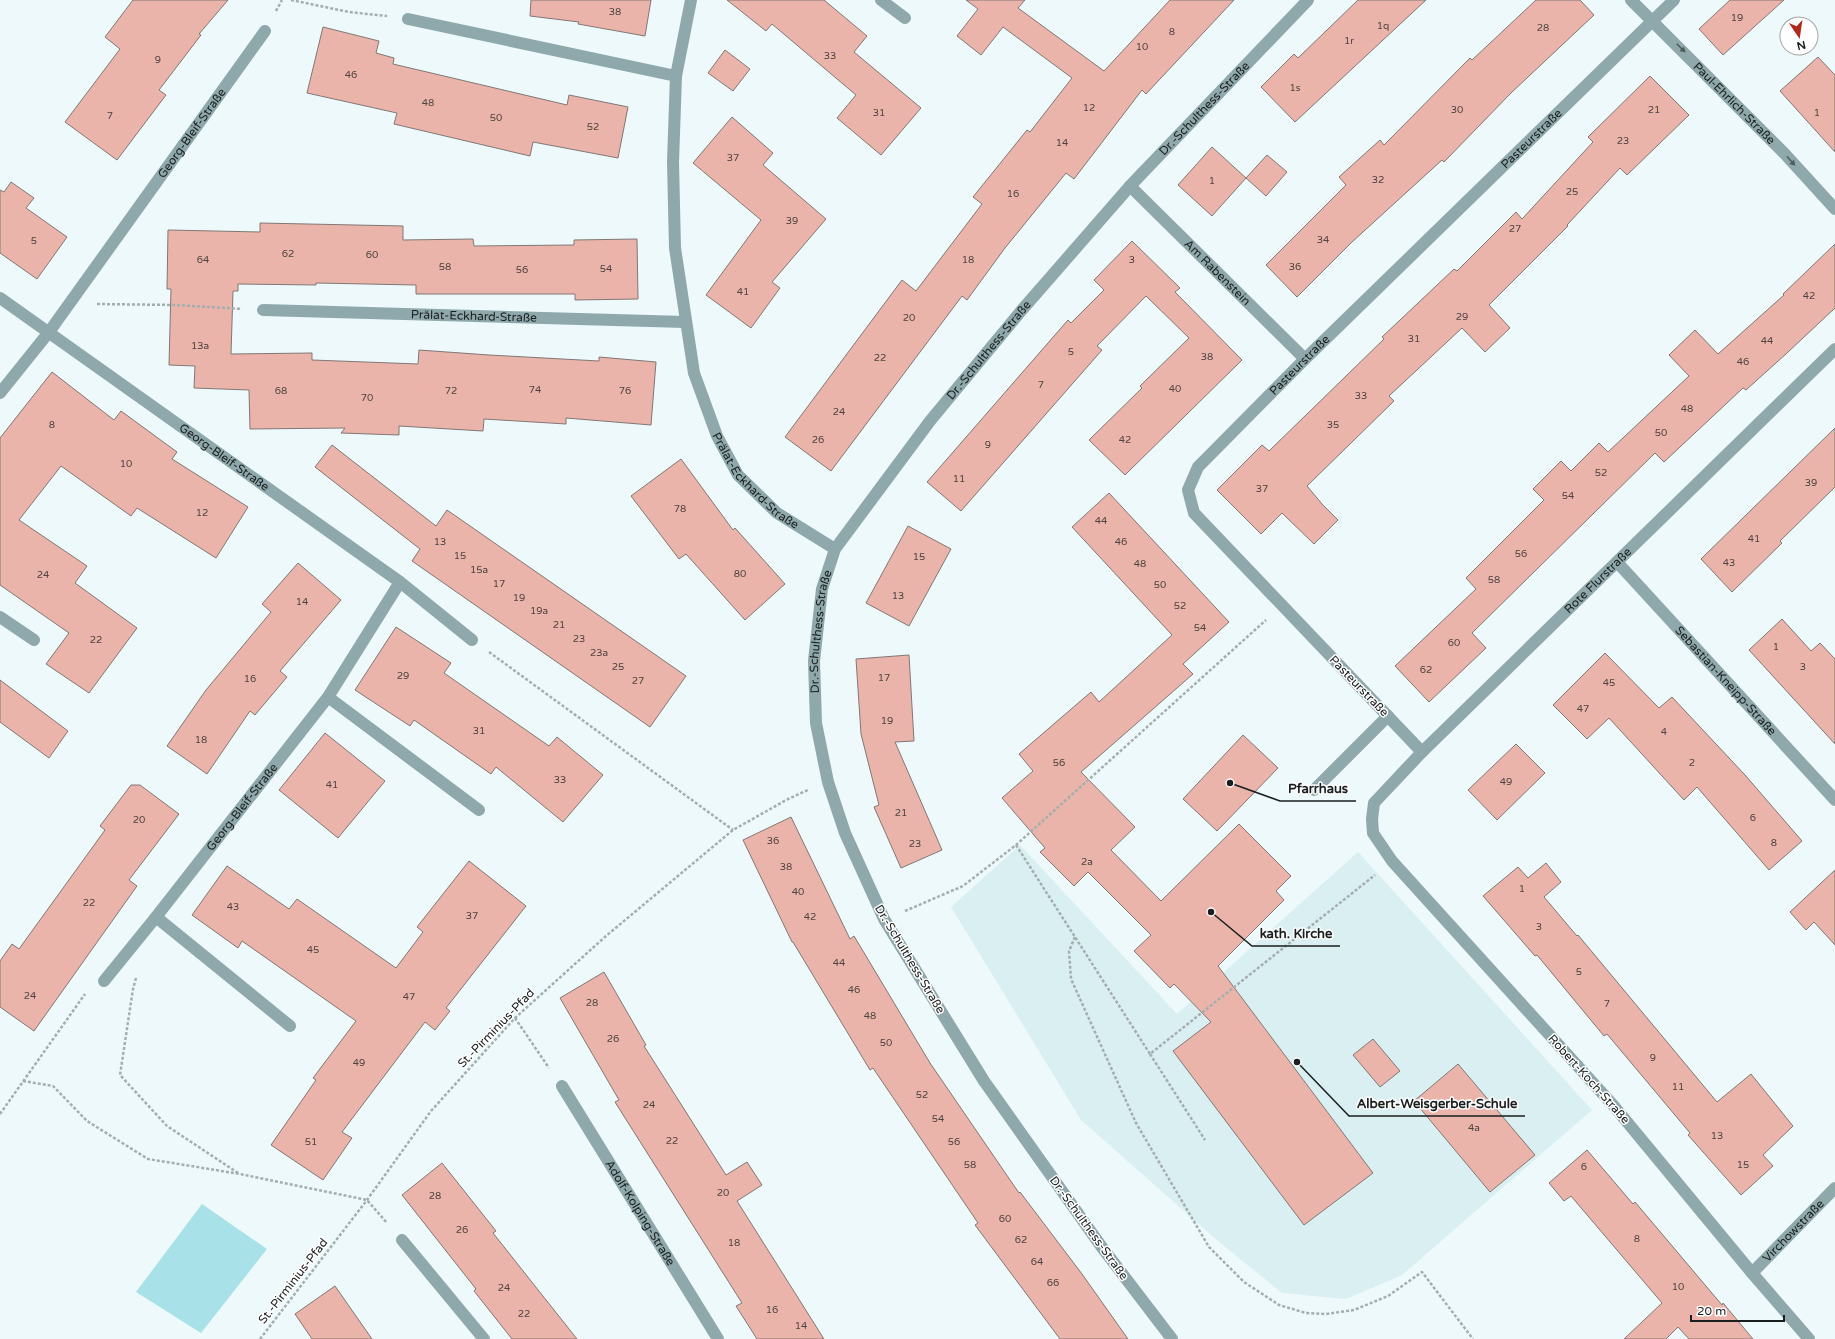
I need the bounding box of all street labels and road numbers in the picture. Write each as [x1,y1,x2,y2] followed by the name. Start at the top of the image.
[1156,58,1252,158] street label: Dr.-Schulthess-Straße
[1690,59,1778,147] street label: Paul-Ehrlich-Straße
[155,85,229,181] street label: Georg-Bleif-Straße
[1498,106,1565,171] street label: Pasteurstraße
[1181,237,1253,308] street label: Am Rabenstein
[944,298,1034,403] street label: Dr.-Schulthess-Straße
[411,307,537,325] street label: Prälat-Eckhard-Straße
[1266,332,1333,398] street label: Pasteurstraße
[176,420,272,494] street label: Georg-Bleif-Straße
[709,430,801,532] street label: Prälat-Eckhard-Straße
[1561,545,1634,616] street label: Rote Flurstraße
[807,568,835,694] street label: Dr.-Schulthess-Straße
[1672,623,1779,738] street label: Sebastian-Kneipp-Straße
[1326,653,1392,719] street label: Pasteurstraße
[203,760,281,854] street label: Georg-Bleif-Straße
[872,902,948,1016] street label: Dr.-Schulthess-Straße
[455,986,537,1070] street label: St.-Pirminius-Pfad
[1545,1032,1633,1127] street label: Robert-Koch-Straße
[602,1157,678,1268] street label: Adolf-Kolping-Straße
[1047,1174,1131,1283] street label: Dr.-Schulthess-Straße
[1760,1196,1827,1265] street label: Virchowstraße
[255,1236,331,1326] street label: St.-Pirminius-Pfad

